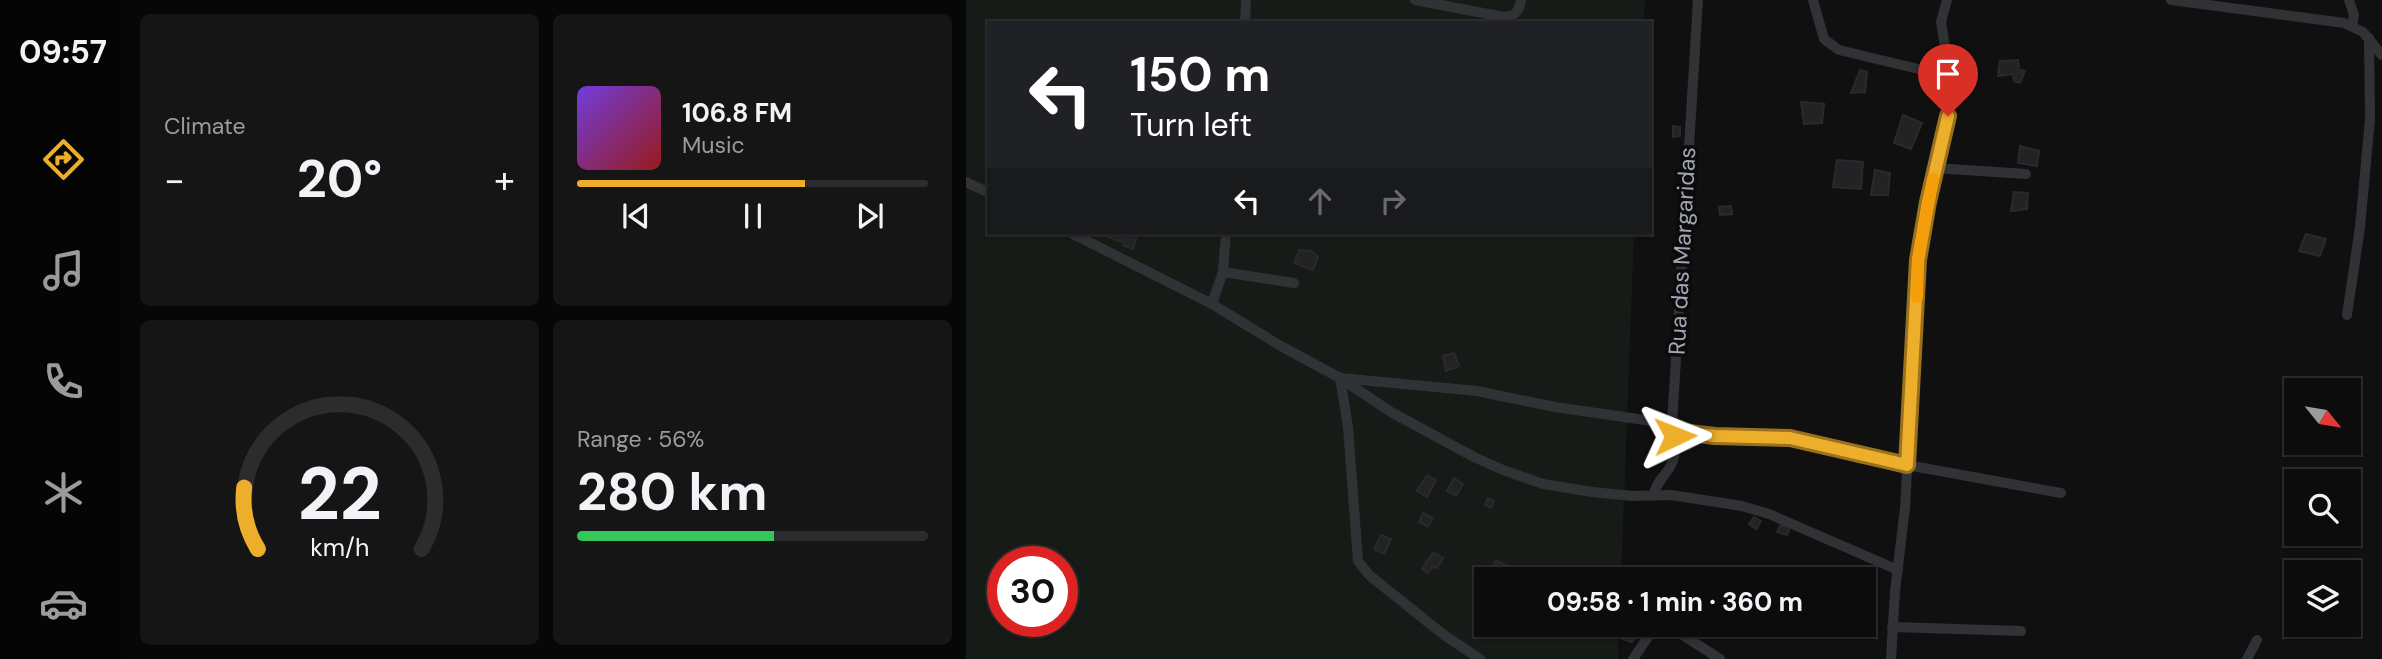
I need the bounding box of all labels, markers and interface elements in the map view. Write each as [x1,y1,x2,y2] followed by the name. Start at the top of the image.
[19,31,107,73] text: 09:57
[1130,42,1270,106] text: 150 m
[1918,44,1978,116] pin
[1015,49,1106,140] icon: left
[1929,55,1967,93] icon: arrive
[682,96,792,130] text: 106.8 FM
[1130,104,1252,146] text: Turn left
[164,111,246,141] text: Climate
[682,130,745,160] text: Music
[39,135,88,184] icon: directions
[297,145,382,213] text: 20°
[1662,146,1702,356] street label: Rua das Margaridas
[164,155,185,205] text: −
[494,155,515,205] text: +
[1228,182,1266,220] icon: left
[1301,182,1339,220] icon: ahead
[1374,182,1412,220] icon: right
[617,197,655,235] icon: previous
[734,197,772,235] icon: pause
[851,197,889,235] icon: next
[39,246,88,295] icon: music
[39,357,88,406] icon: phone
[2284,378,2361,455] north arrow
[2284,378,2361,637] map controls
[1638,399,1712,473] position arrow
[577,424,704,454] text: Range · 56%
[297,447,382,542] text: 22
[577,458,767,526] text: 280 km
[39,468,88,517] icon: climate
[2284,469,2361,546] button: search
[310,530,369,563] text: km/h
[987,546,1078,637] speed limit sign: 30
[2284,560,2361,637] button: layers
[39,579,88,628] icon: car
[1547,585,1803,619] text: 09:58 · 1 min · 360 m

